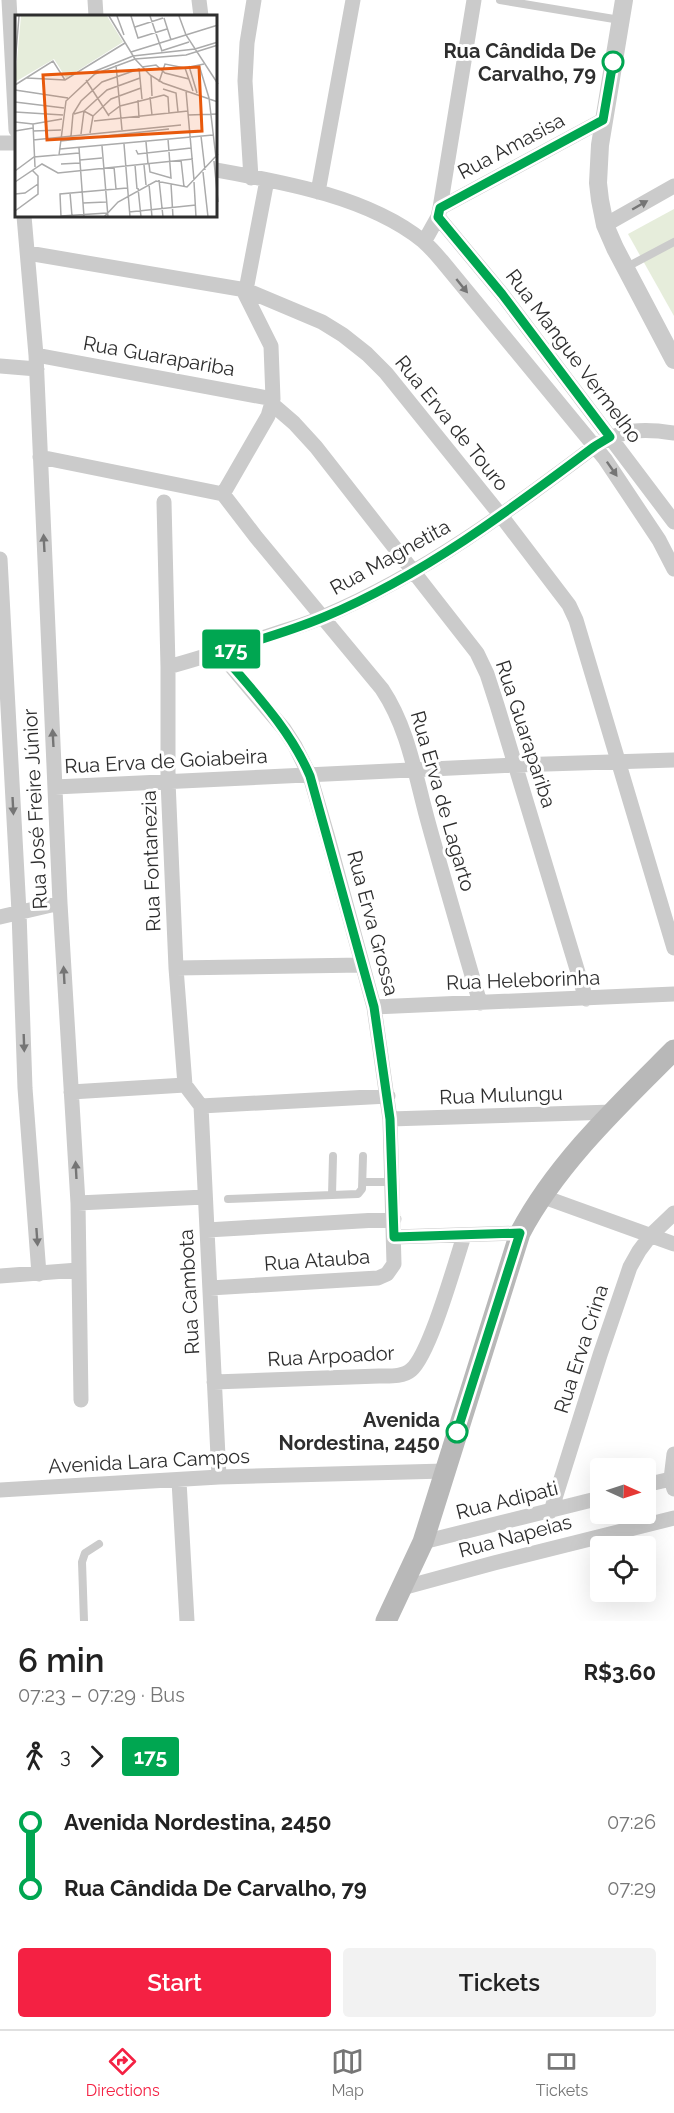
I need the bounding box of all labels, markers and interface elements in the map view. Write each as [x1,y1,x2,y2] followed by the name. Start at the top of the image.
[15,15,218,218] inset map
[443,39,596,86] place label: Rua Cândida De Carvalho, 79
[602,51,624,73] marker: Rua Cândida De Carvalho, 79
[453,108,569,184] street label: Rua Amasisa
[632,200,648,211] one-way arrow
[501,264,647,448] street label: Rua Mangue Vermelho
[456,278,468,293] one-way arrow
[81,331,237,381] street label: Rua Guarapariba
[390,350,514,496] street label: Rua Erva de Touro
[606,461,617,477] one-way arrow
[326,514,454,600] street label: Rua Magnetita
[40,534,49,553] one-way arrow
[196,630,266,668] line badge: 175
[214,637,248,662] text: 175
[491,657,561,811] street label: Rua Guarapariba
[18,708,52,910] street label: Rua José Freire Júnior
[406,708,480,894] street label: Rua Erva de Lagarto
[48,729,58,748] one-way arrow
[64,744,268,778] street label: Rua Erva de Goiabeira
[137,790,165,932] street label: Rua Fontanezia
[9,797,18,816] one-way arrow
[342,848,404,998] street label: Rua Erva Grossa
[60,965,69,984] one-way arrow
[446,965,600,995] street label: Rua Heleborinha
[19,1033,28,1052] one-way arrow
[439,1081,563,1109] street label: Rua Mulungu
[71,1160,80,1179] one-way arrow
[32,1228,41,1247] one-way arrow
[174,1229,204,1355] street label: Rua Cambota
[263,1244,371,1276] street label: Rua Atauba
[549,1282,613,1416] street label: Rua Erva Crina
[267,1341,395,1371] street label: Rua Arpoador
[279,1408,440,1455] place label: Avenida Nordestina, 2450
[446,1421,468,1443] marker: Avenida Nordestina, 2450
[48,1444,250,1478] street label: Avenida Lara Campos
[590,1458,656,1524] north arrow
[590,1458,656,1602] map controls
[453,1476,561,1524] street label: Rua Adipati
[456,1509,574,1563] street label: Rua Napeias
[590,1536,656,1602] button: locate
[18,1641,104,1680] text: 6 min
[583,1659,656,1685] text: R$3.60
[18,1683,185,1707] text: 07:23 – 07:29 · Bus
[18,1740,51,1773] icon: walk
[80,1740,113,1773] icon: forward
[60,1744,71,1768] text: 3
[134,1744,167,1769] text: 175
[64,1809,331,1835] text: Avenida Nordestina, 2450
[607,1810,656,1834] text: 07:26
[64,1875,367,1901] text: Rua Cândida De Carvalho, 79
[607,1876,656,1900] text: 07:29
[18,1948,331,2017] button: Start
[343,1948,656,2017] button: Tickets
[86,2045,160,2100] tab: Directions
[331,2045,364,2100] tab: Map
[536,2045,588,2100] tab: Tickets

